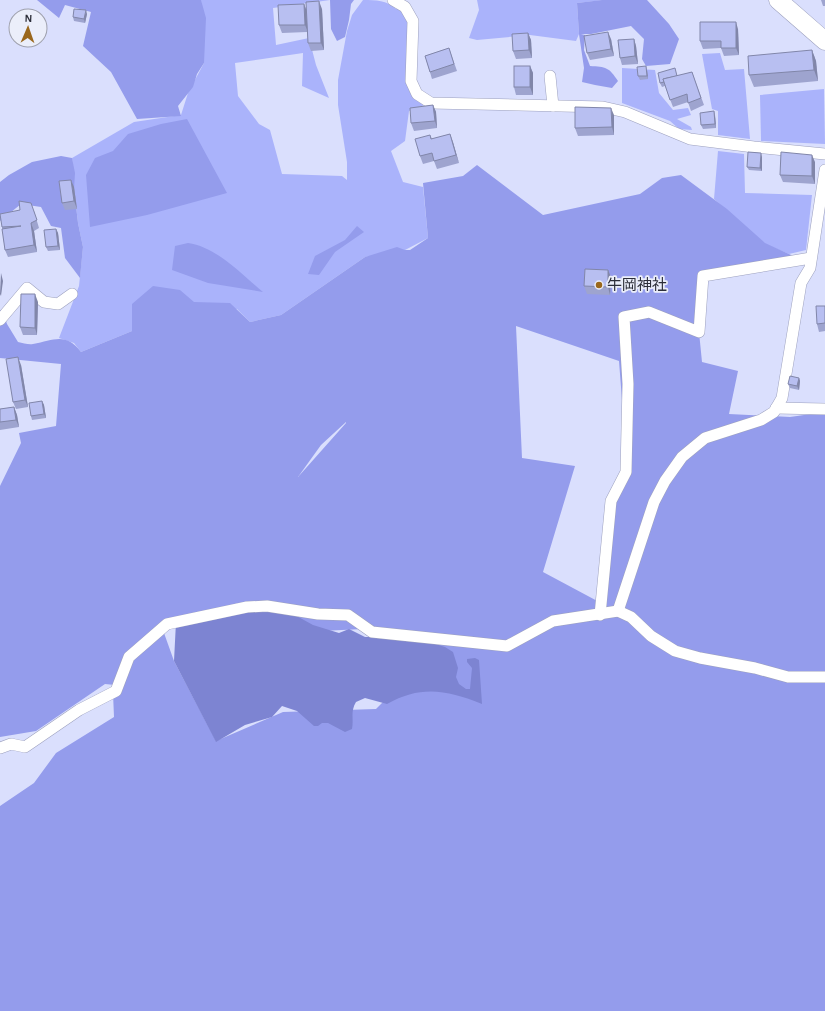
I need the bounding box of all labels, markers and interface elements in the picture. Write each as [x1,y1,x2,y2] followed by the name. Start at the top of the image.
[8,8,48,48] north arrow
[24,13,32,24] text: N
[607,277,667,293] place label: 牛岡神社
[594,280,604,290] marker: 牛岡神社

